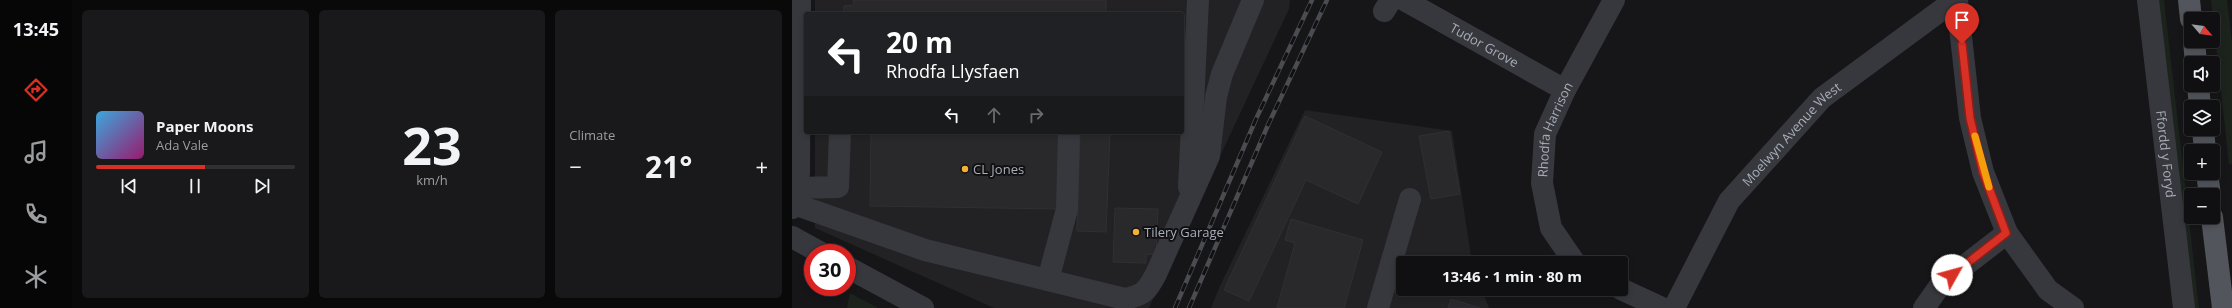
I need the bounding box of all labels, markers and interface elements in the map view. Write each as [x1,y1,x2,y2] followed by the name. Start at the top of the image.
[1945,3,1979,44] pin
[1951,9,1973,31] icon: arrive
[2184,12,2220,48] north arrow
[2184,12,2220,224] map controls
[13,17,59,41] text: 13:45
[1447,18,1522,71] street label: Tudor Grove
[886,23,953,61] text: 20 m
[820,28,872,80] icon: left
[2184,56,2220,92] button: sound
[886,59,1019,83] text: Rhodfa Llysfaen
[22,76,50,104] icon: directions
[1738,78,1845,190] street label: Moelwyn Avenue West
[1533,79,1577,178] street label: Rhodfa Harrison
[2184,100,2220,136] button: layers
[941,104,963,126] icon: left
[983,104,1005,126] icon: ahead
[1025,104,1047,126] icon: right
[402,109,462,180] text: 23
[2152,109,2180,199] street label: Ffordd y Foryd
[156,116,254,136] text: Paper Moons
[569,126,615,144] text: Climate
[156,136,208,154] text: Ada Vale
[22,138,50,166] icon: music
[2184,144,2220,180] button: +
[645,146,692,187] text: 21°
[569,151,582,181] text: −
[755,151,768,181] text: +
[973,160,1024,178] place label: CL Jones
[960,164,970,174] marker: CL Jones
[416,171,448,189] text: km/h
[118,175,140,197] icon: previous
[184,175,206,197] icon: pause
[251,175,273,197] icon: next
[2184,188,2220,224] button: −
[22,200,50,228] icon: phone
[1144,223,1224,241] place label: Tilery Garage
[1131,227,1141,237] marker: Tilery Garage
[804,244,856,296] speed limit sign: 30
[1931,254,1973,296] position arrow
[22,263,50,291] icon: climate
[1442,266,1582,286] text: 13:46 · 1 min · 80 m

